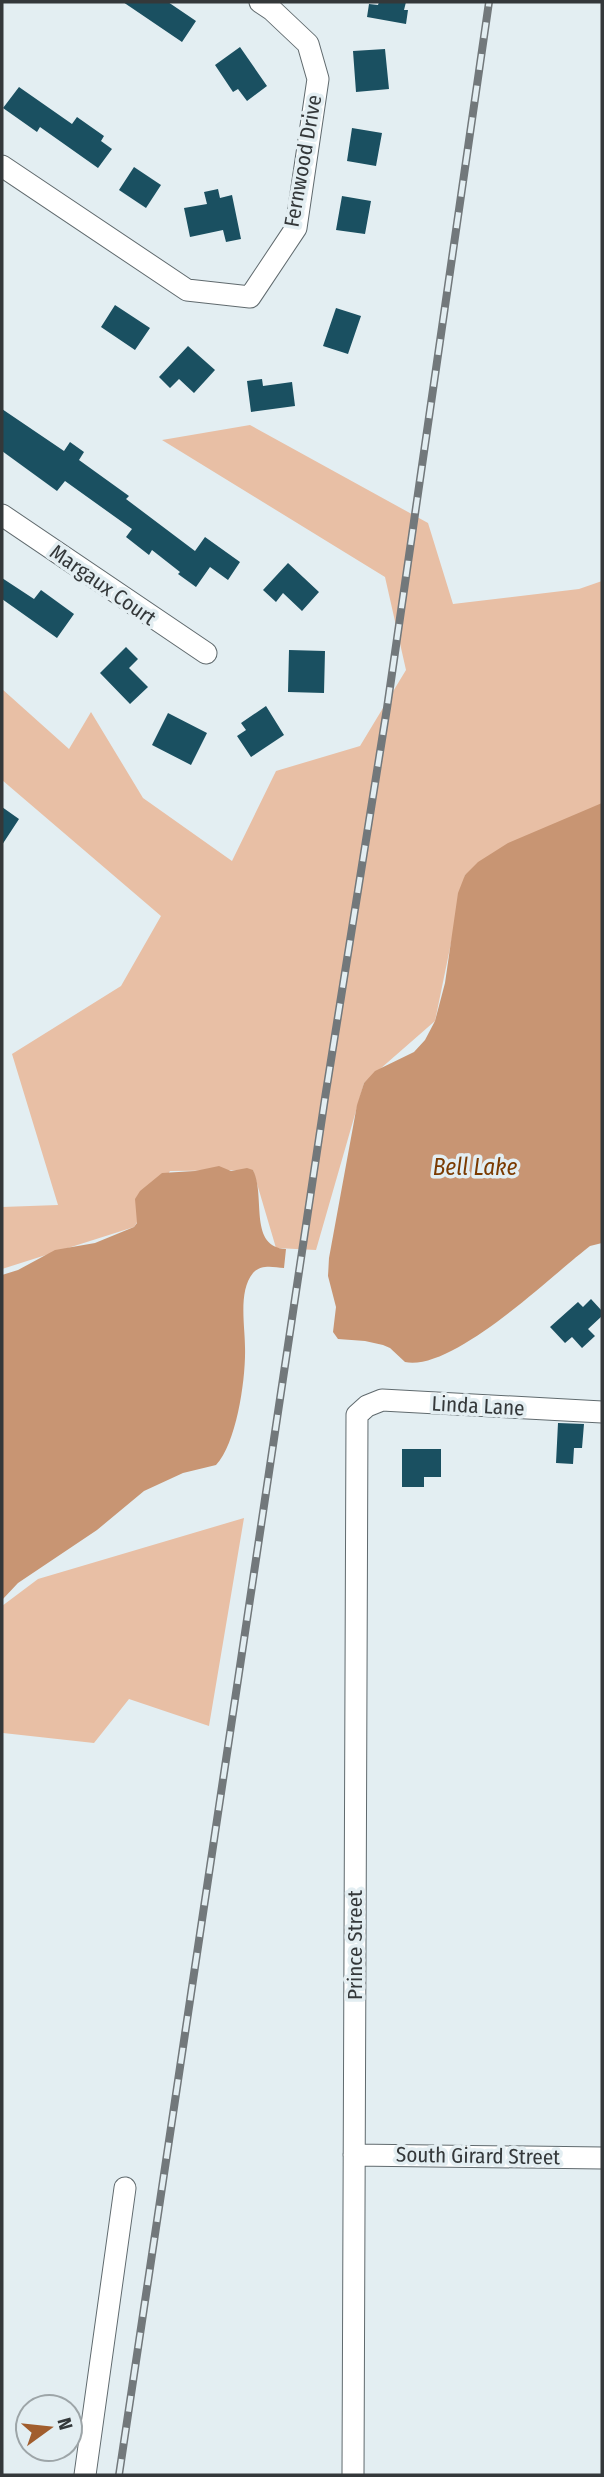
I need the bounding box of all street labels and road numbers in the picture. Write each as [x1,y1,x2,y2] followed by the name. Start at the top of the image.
[279,93,327,229] street label: Fernwood Drive
[45,539,161,631] street label: Margaux Court
[431,1391,525,1421] street label: Linda Lane
[342,1890,368,2000] street label: Prince Street
[396,2142,560,2170] street label: South Girard Street

